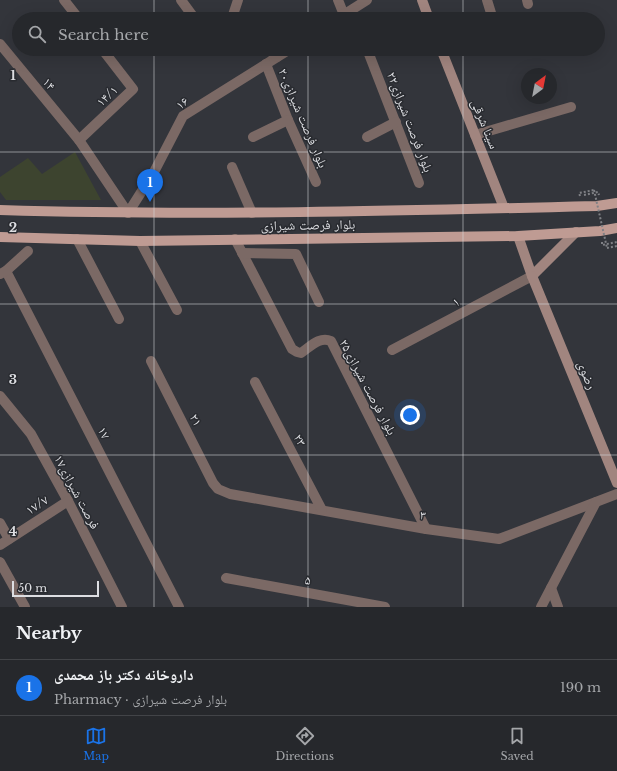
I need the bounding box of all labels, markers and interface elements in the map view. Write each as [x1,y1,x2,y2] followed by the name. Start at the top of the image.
[12,12,605,56] search box
[26,23,48,45] icon: search
[58,25,149,44] text: Search here
[274,66,332,170] street label: بلوار فرصت شیرازی۲۰
[10,67,16,84] text: 1
[521,68,557,104] north arrow
[383,69,437,175] street label: بلوار فرصت شیرازی۲۲
[39,74,59,94] street label: ۱۴
[93,82,121,110] street label: ۱۴/۱
[172,93,192,113] street label: ۱۶
[467,97,503,151] street label: سینا شرقی
[137,169,163,202] pin: 1
[261,216,355,234] street label: بلوار فرصت شیرازی
[9,219,17,236] text: 2
[449,293,463,311] street label: ۱
[336,336,400,438] street label: بلوار فرصت شیرازی۲۵
[574,358,600,392] street label: رضوی
[9,371,17,388] text: 3
[400,405,420,425] your location
[186,411,206,429] street label: ۲۱
[94,424,114,442] street label: ۱۷
[290,431,310,449] street label: ۲۳
[50,452,104,532] street label: ۱۷فرصت شیرازی
[23,491,52,519] street label: ۱۷/۷
[419,506,428,524] street label: ۳
[9,523,18,540] text: 4
[304,571,313,589] street label: ۵
[12,579,99,598] scale bar
[18,581,47,595] text: 50 m
[16,623,82,644] text: Nearby
[54,665,194,684] text: داروخانه دکتر باز محمدی
[26,679,32,696] text: 1
[560,679,601,696] text: 190 m
[54,691,227,708] text: Pharmacy · بلوار فرصت شیرازی
[83,725,109,763] tab: Map
[275,725,334,763] tab: Directions
[501,725,534,763] tab: Saved

